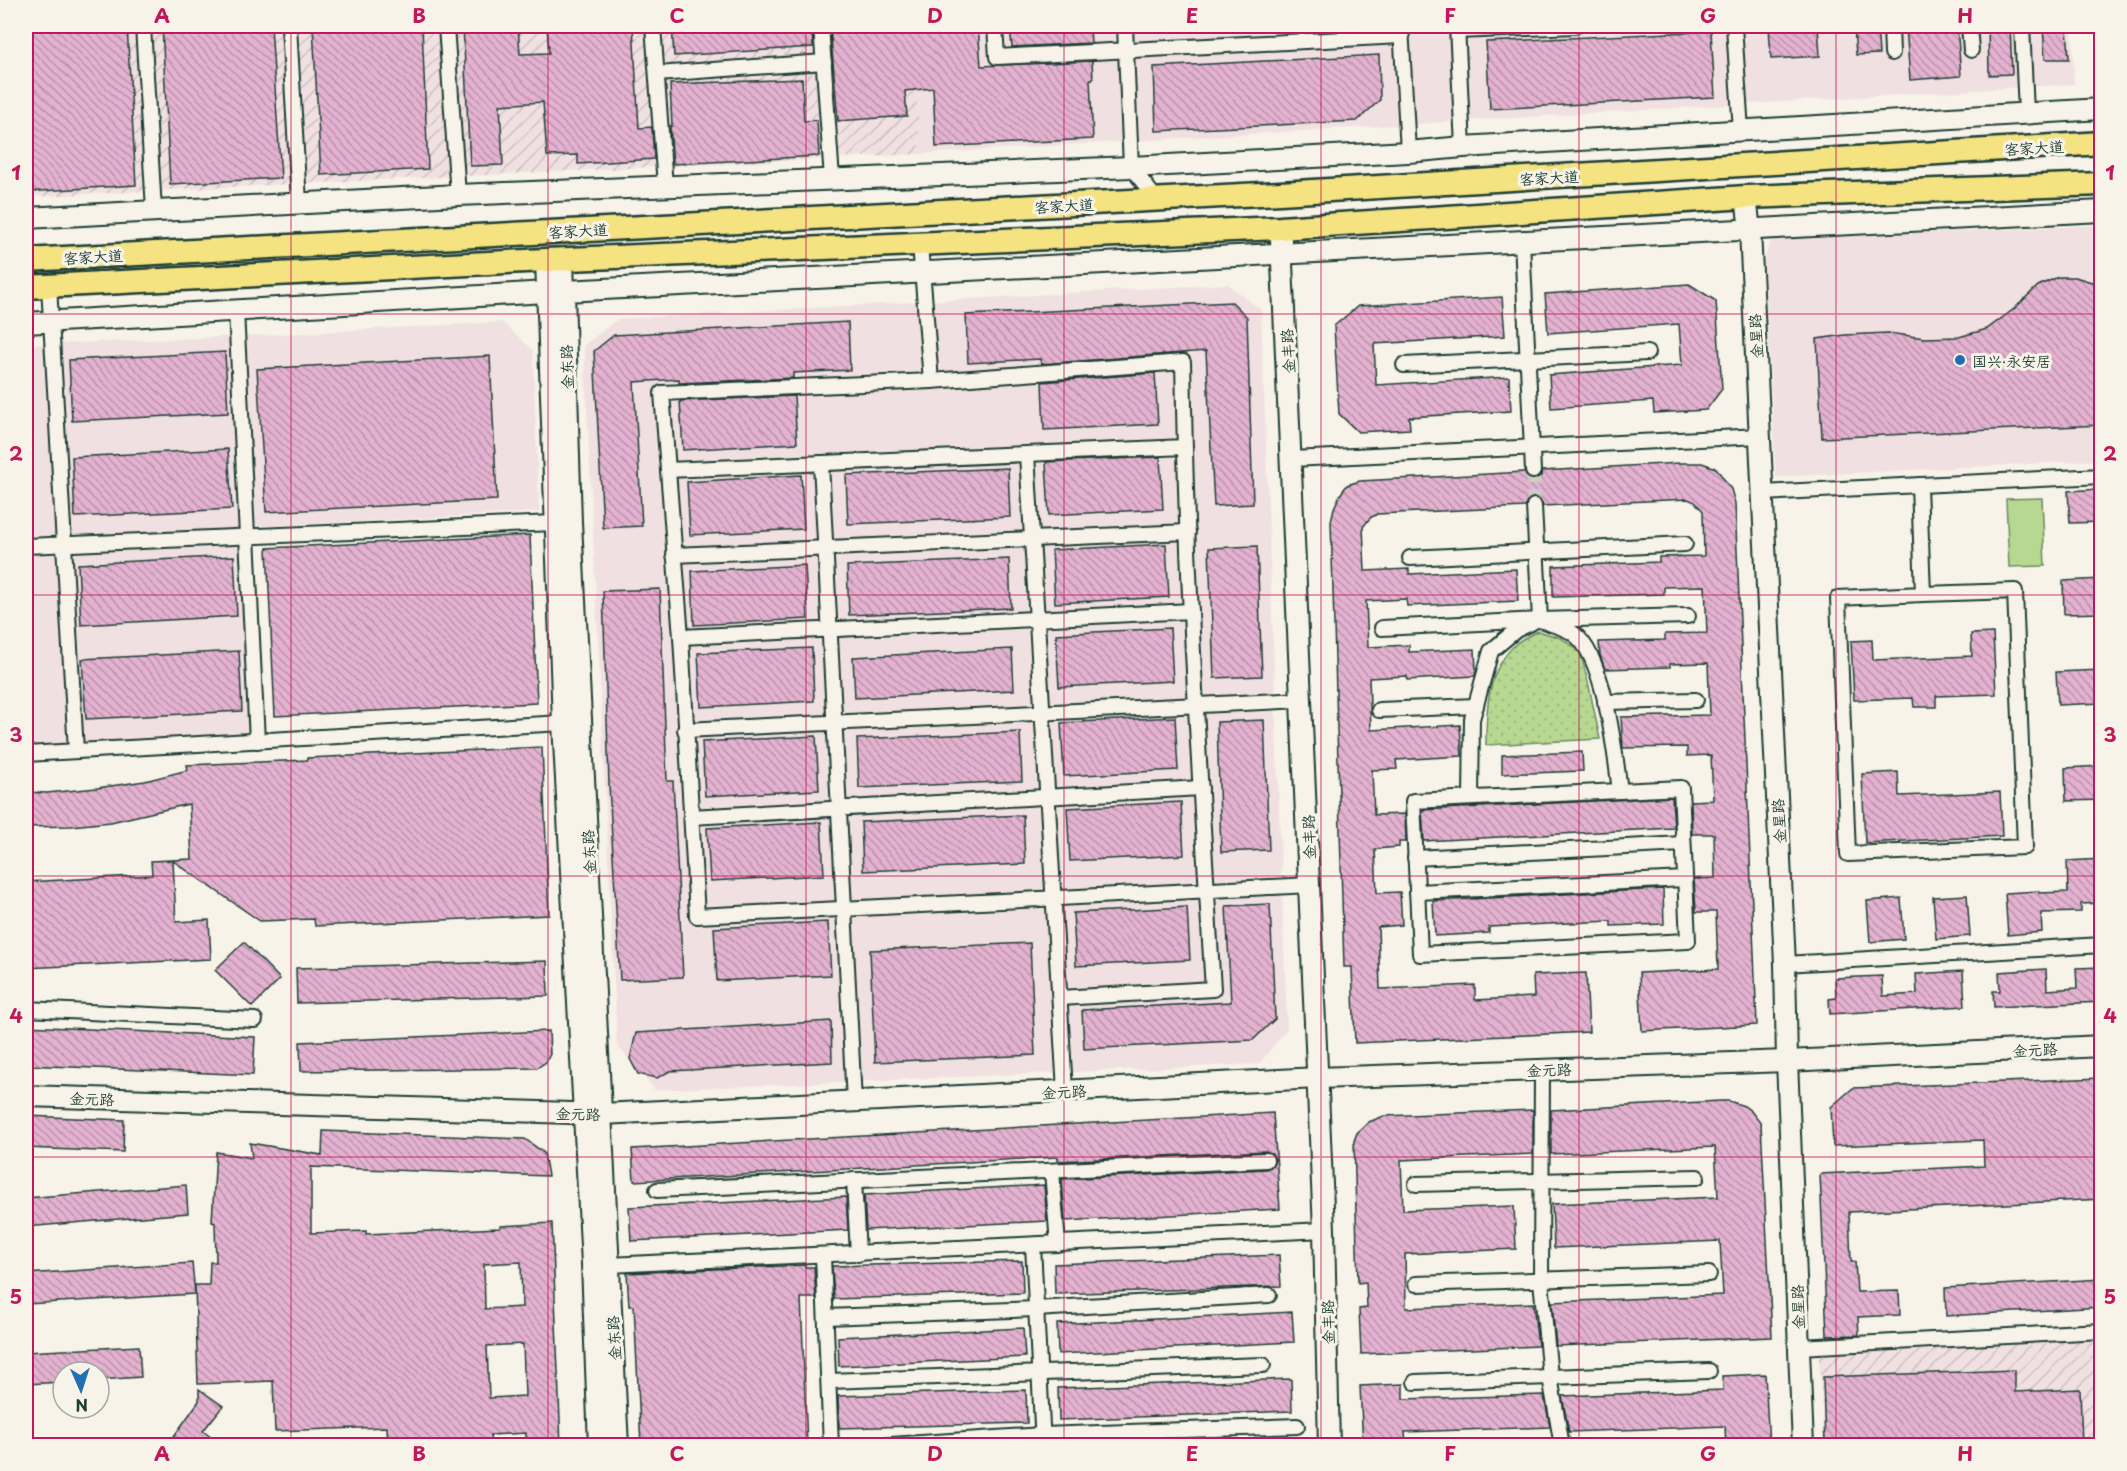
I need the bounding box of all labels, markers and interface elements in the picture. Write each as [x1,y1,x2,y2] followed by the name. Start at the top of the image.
[154,0,170,30] text: A
[412,0,426,30] text: B
[669,0,685,30] text: C
[927,0,943,30] text: D
[1186,0,1198,30] text: E
[1444,0,1456,30] text: F
[1700,0,1716,30] text: G
[1957,0,1973,30] text: H
[2003,134,2065,160] street label: 客家大道
[11,157,21,187] text: 1
[2105,157,2115,187] text: 1
[1518,164,1580,190] street label: 客家大道
[1033,192,1095,218] street label: 客家大道
[547,217,609,243] street label: 客家大道
[62,243,124,269] street label: 客家大道
[1742,313,1768,359] street label: 金星路
[1274,328,1300,374] street label: 金丰路
[554,344,578,390] street label: 金东路
[1972,349,2051,372] place label: 国兴·永安居
[1953,353,1967,367] marker: 国兴·永安居
[9,438,23,468] text: 2
[2103,438,2117,468] text: 2
[9,719,23,749] text: 3
[2103,719,2117,749] text: 3
[1765,798,1791,844] street label: 金星路
[1296,814,1320,860] street label: 金丰路
[575,829,601,875] street label: 金东路
[9,1000,23,1030] text: 4
[2103,1000,2117,1030] text: 4
[2012,1036,2058,1062] street label: 金元路
[1526,1057,1572,1081] street label: 金元路
[1041,1078,1087,1104] street label: 金元路
[69,1086,115,1110] street label: 金元路
[555,1101,601,1125] street label: 金元路
[10,1281,22,1311] text: 5
[2104,1281,2116,1311] text: 5
[1785,1284,1809,1330] street label: 金星路
[1315,1299,1339,1345] street label: 金丰路
[600,1315,626,1361] street label: 金东路
[51,1360,111,1420] north arrow
[75,1394,89,1418] text: N
[154,1438,170,1468] text: A
[412,1438,426,1468] text: B
[669,1438,685,1468] text: C
[927,1438,943,1468] text: D
[1186,1438,1198,1468] text: E
[1444,1438,1456,1468] text: F
[1700,1438,1716,1468] text: G
[1957,1438,1973,1468] text: H

